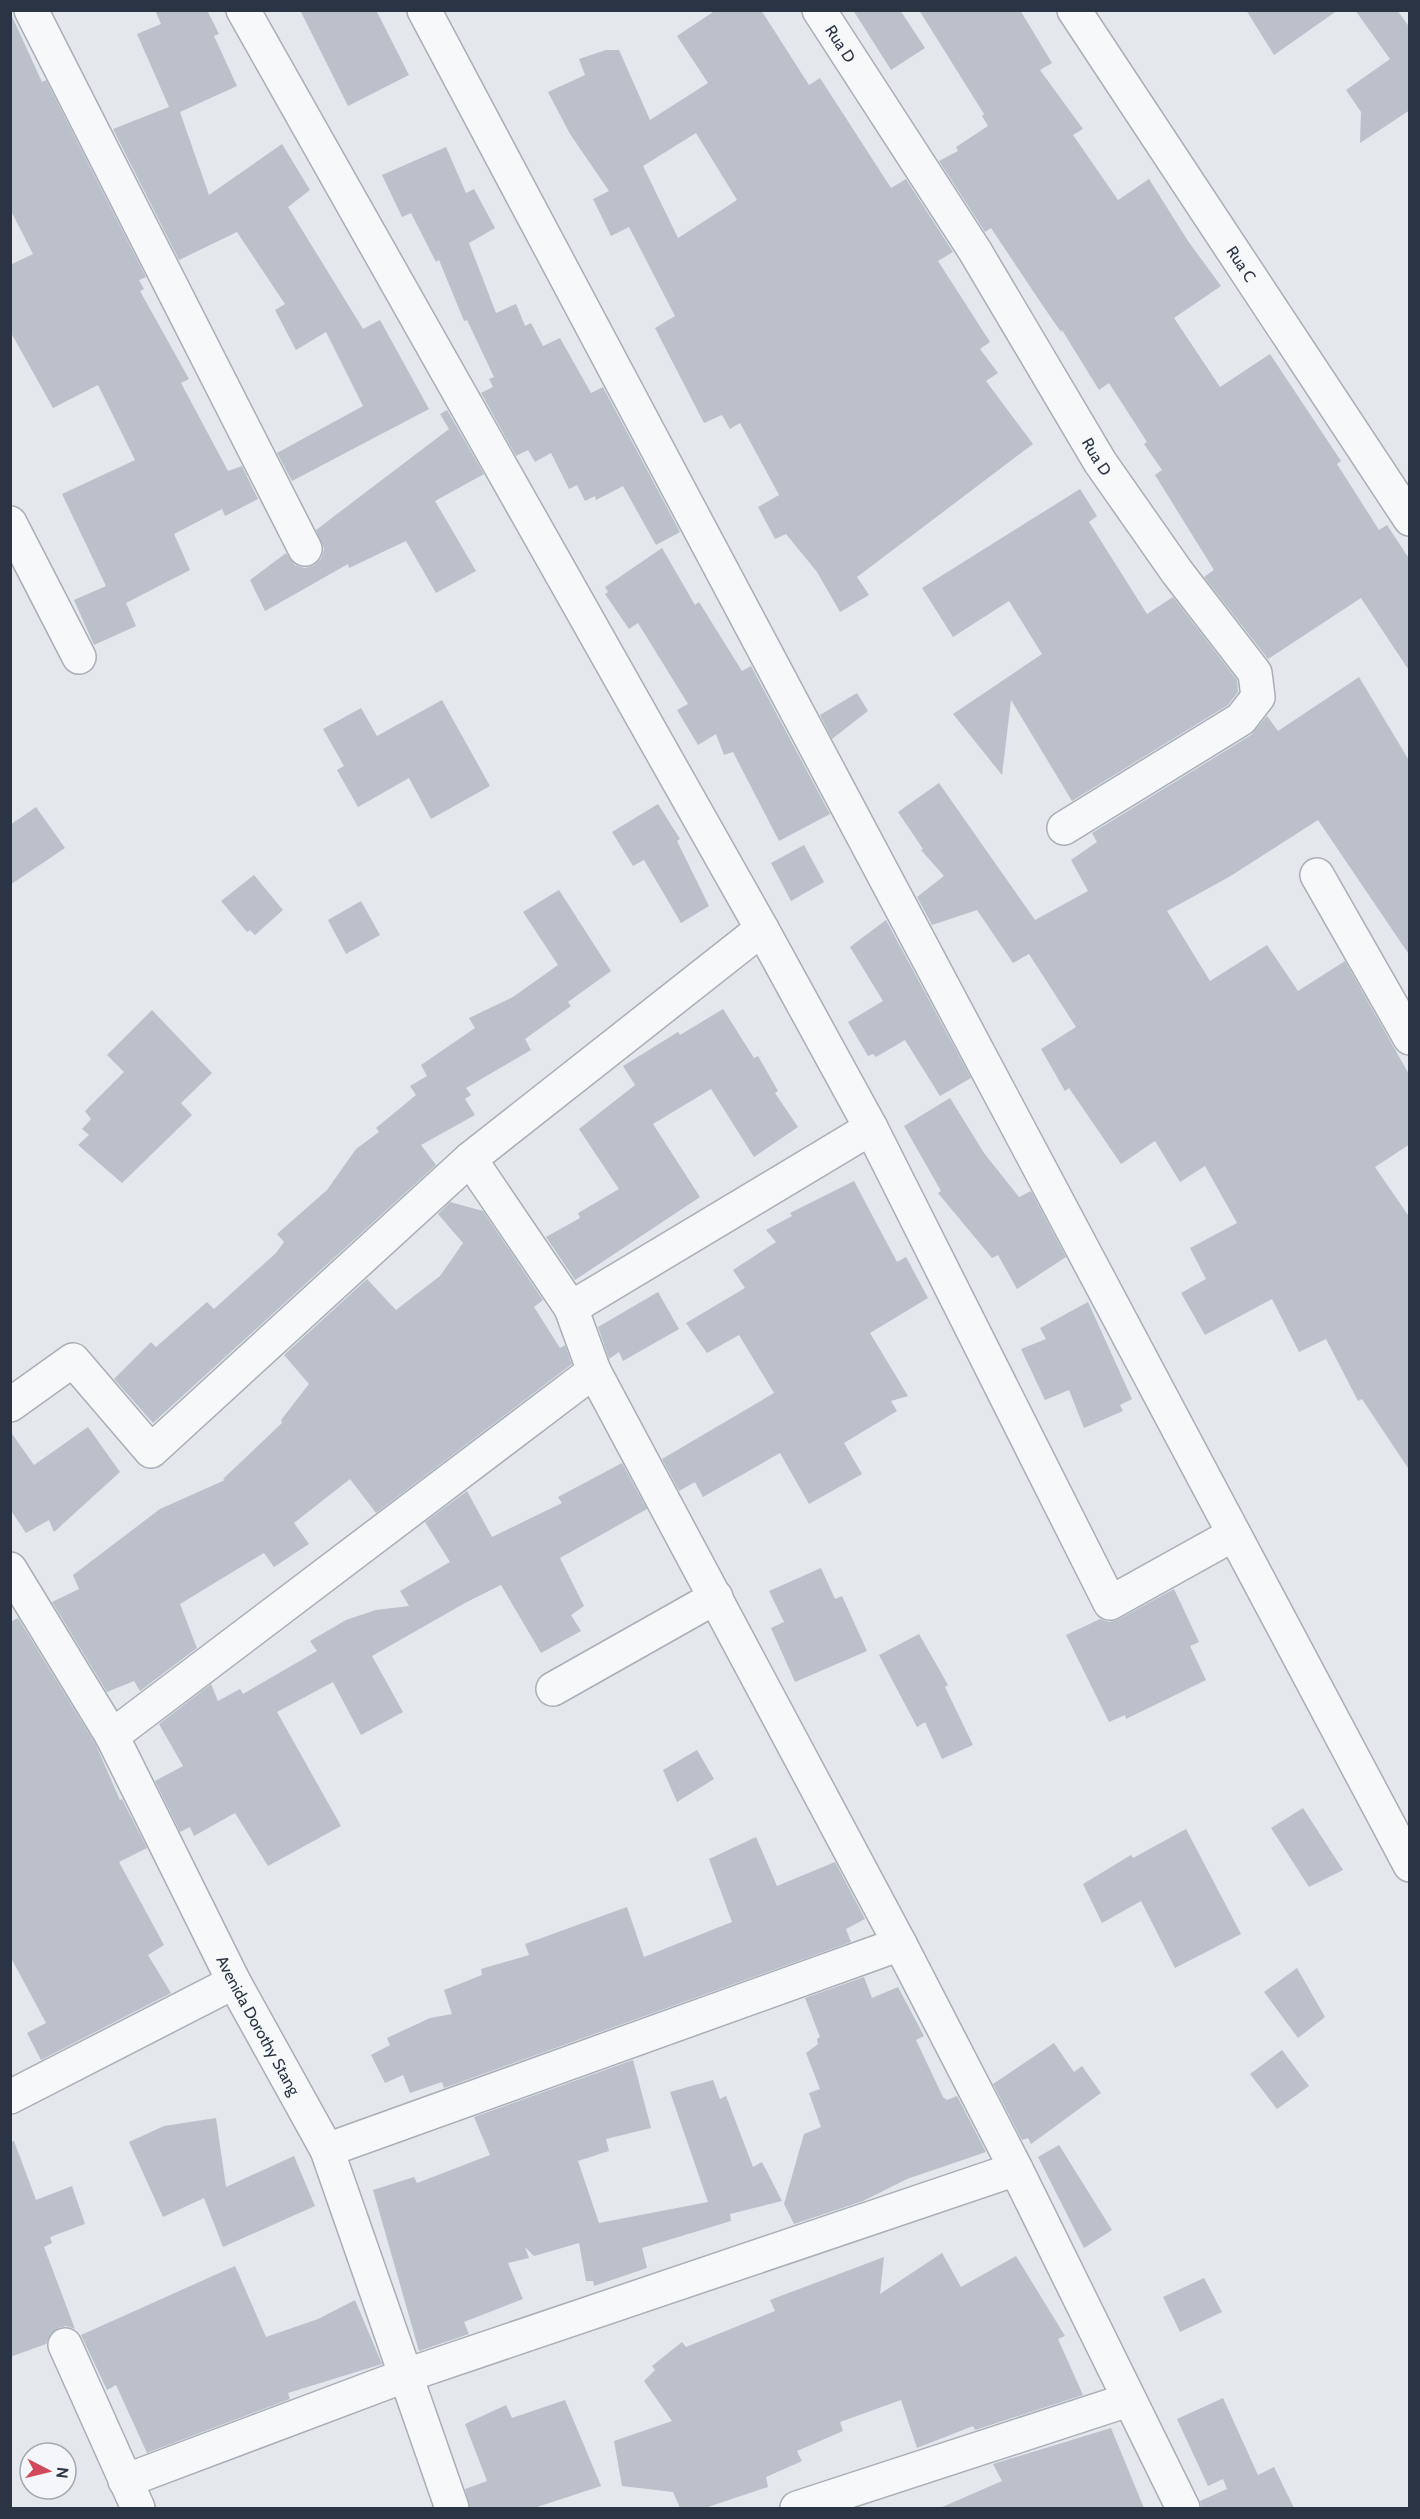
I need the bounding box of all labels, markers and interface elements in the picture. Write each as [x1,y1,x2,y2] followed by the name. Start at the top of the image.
[822,21,860,66] street label: Rua D
[1223,242,1260,285] street label: Rua C
[1078,434,1116,479] street label: Rua D
[213,1952,305,2099] street label: Avenida Dorothy Stang
[18,2441,78,2501] north arrow
[52,2466,73,2480] text: N

